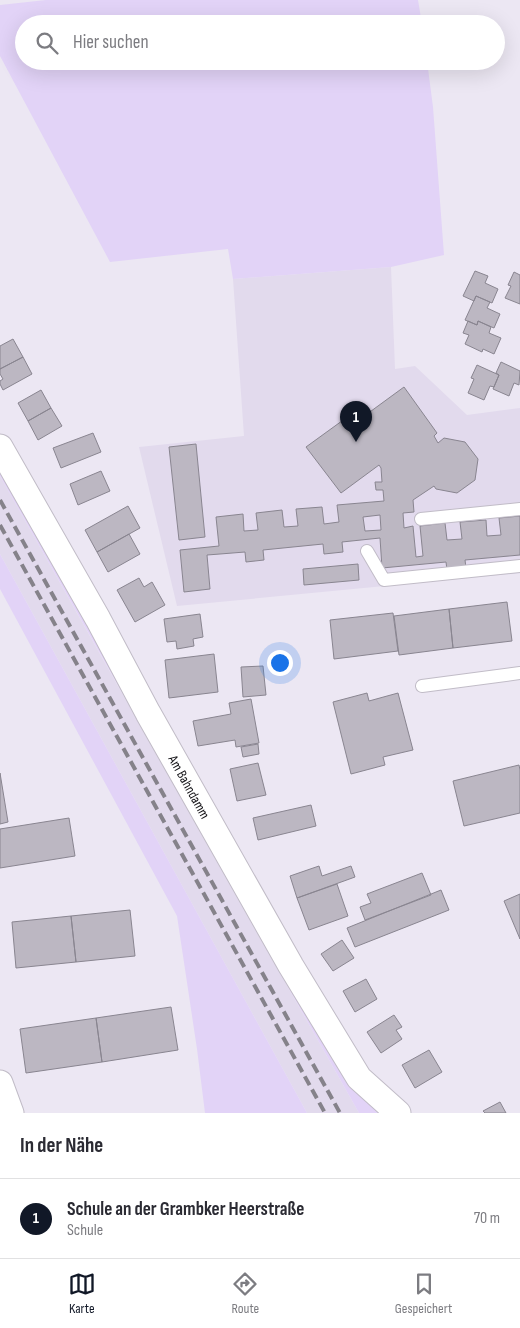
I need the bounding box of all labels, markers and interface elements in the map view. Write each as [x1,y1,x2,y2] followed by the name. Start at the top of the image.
[15,15,505,70] search box
[33,29,61,57] icon: search
[73,31,149,54] text: Hier suchen
[340,401,372,442] pin: 1
[267,650,293,676] your location
[164,751,213,822] street label: Am Bahndamm
[20,1133,103,1158] text: In der Nähe
[67,1198,304,1221] text: Schule an der Grambker Heerstraße
[33,1209,39,1228] text: 1
[474,1209,500,1228] text: 70 m
[67,1221,103,1240] text: Schule
[68,1270,96,1317] tab: Karte
[231,1270,259,1317] tab: Route
[395,1270,452,1317] tab: Gespeichert

